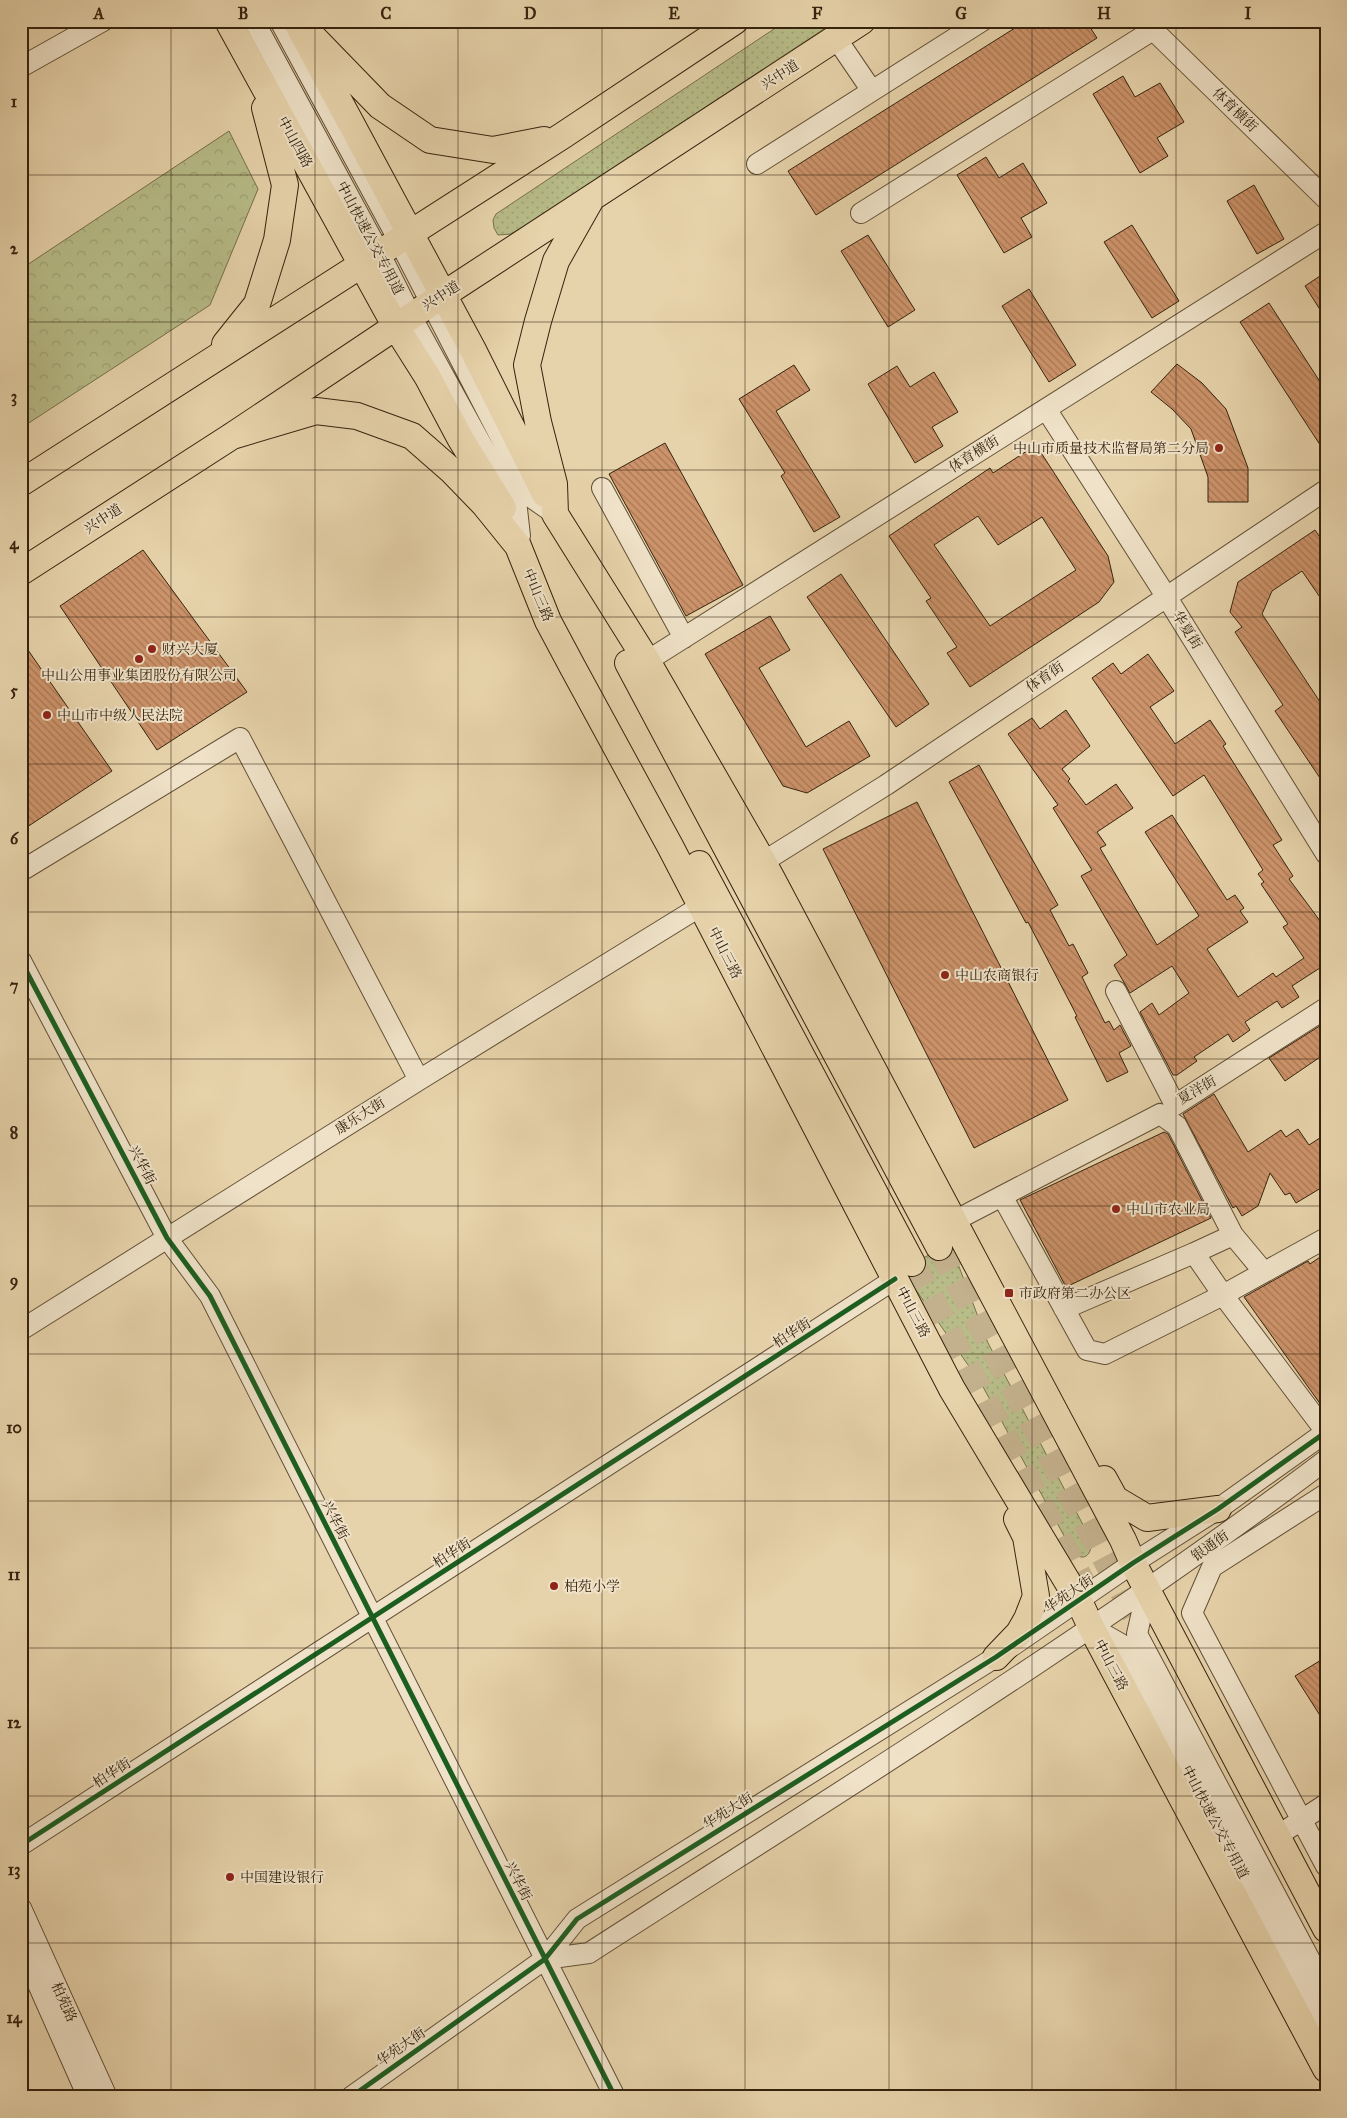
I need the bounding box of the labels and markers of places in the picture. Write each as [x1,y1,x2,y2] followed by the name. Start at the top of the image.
[1013,440,1209,457] place label: 中山市质量技术监督局第二分局
[1213,442,1225,454] marker: 中山市质量技术监督局第二分局
[162,641,218,658] place label: 财兴大厦
[146,643,158,655] marker: 财兴大厦
[133,653,145,665] marker: 中山公用事业集团股份有限公司
[41,667,237,684] place label: 中山公用事业集团股份有限公司
[57,707,183,724] place label: 中山市中级人民法院
[41,709,53,721] marker: 中山市中级人民法院
[955,967,1039,984] place label: 中山农商银行
[939,969,951,981] marker: 中山农商银行
[1126,1201,1210,1218] place label: 中山市农业局
[1110,1203,1122,1215] marker: 中山市农业局
[1019,1285,1131,1302] place label: 市政府第二办公区
[1003,1287,1015,1299] marker: 市政府第二办公区
[564,1578,620,1595] place label: 柏苑小学
[548,1580,560,1592] marker: 柏苑小学
[240,1869,324,1886] place label: 中国建设银行
[224,1871,236,1883] marker: 中国建设银行

